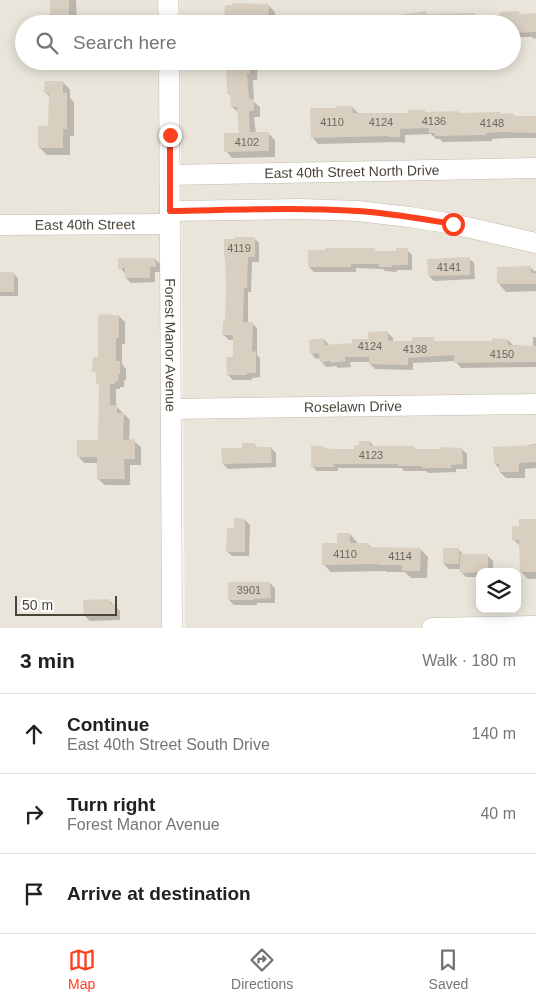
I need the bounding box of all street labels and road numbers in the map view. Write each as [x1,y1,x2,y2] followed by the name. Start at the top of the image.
[264,162,440,181] street label: East 40th Street North Drive
[35,216,135,233] street label: East 40th Street
[162,278,179,412] street label: Forest Manor Avenue
[304,398,402,415] street label: Roselawn Drive

